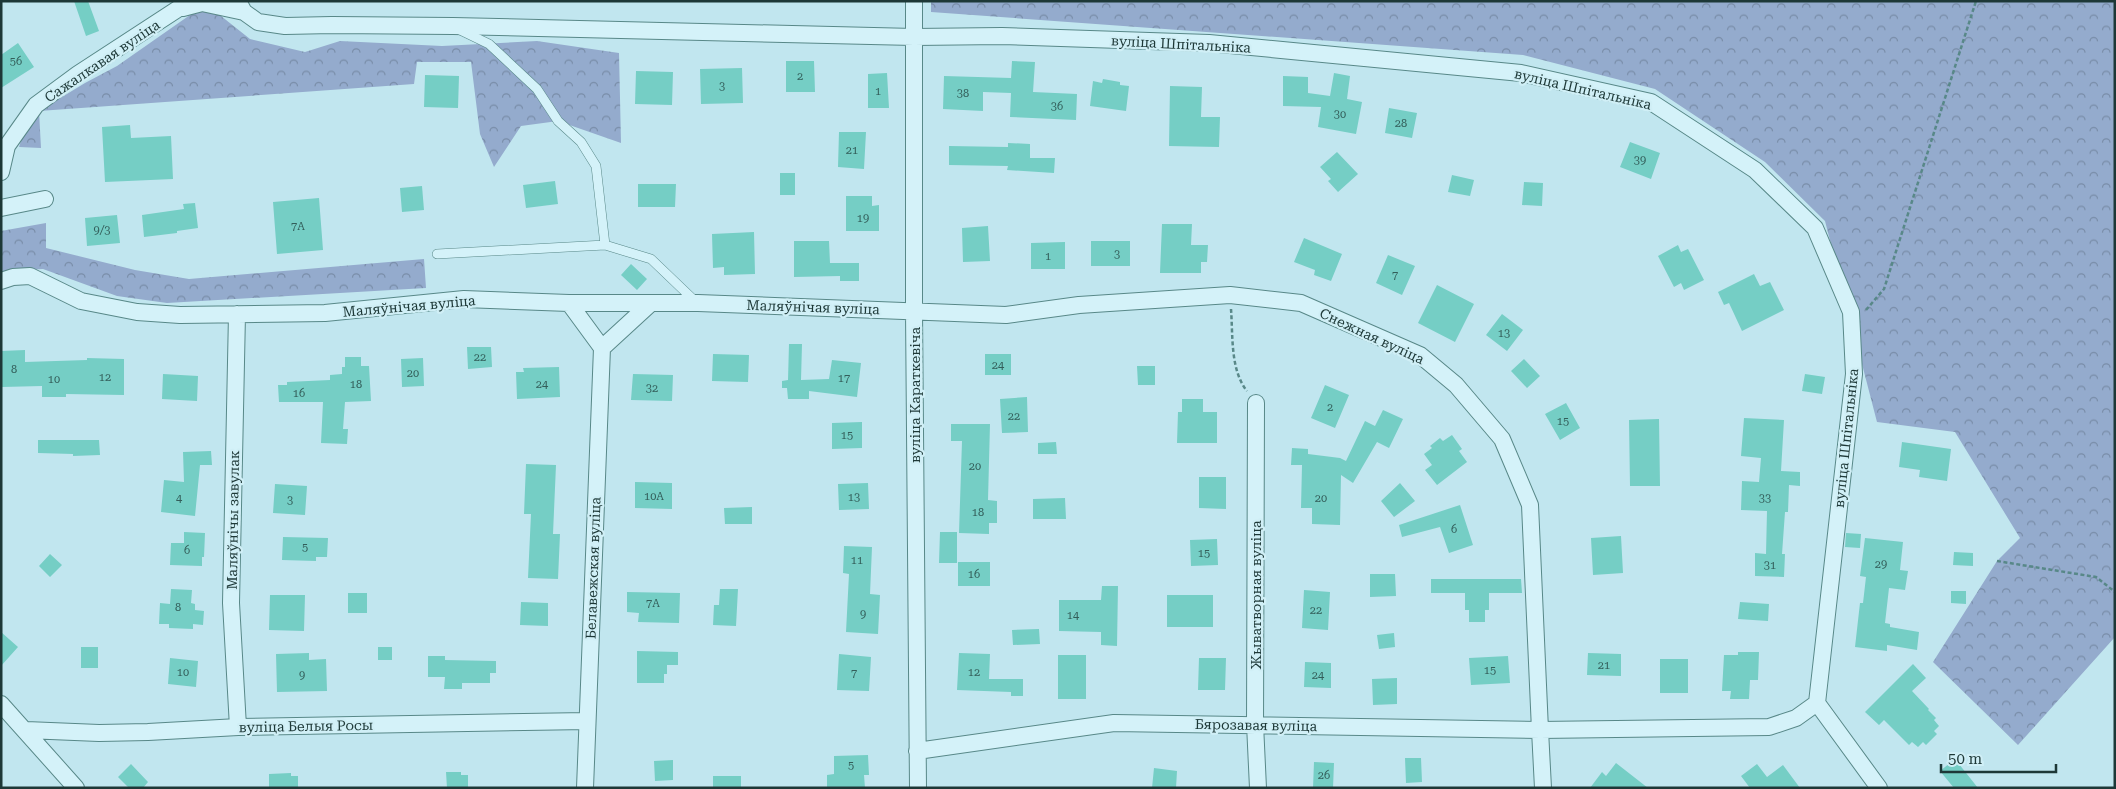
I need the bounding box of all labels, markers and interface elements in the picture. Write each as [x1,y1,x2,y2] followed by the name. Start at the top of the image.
[41,16,163,106] street label: Сажалкавая вуліца
[1111,32,1252,56] street label: вуліца Шпітальніка
[10,55,22,68] house number: 56
[1513,65,1653,113] street label: вуліца Шпітальніка
[797,70,803,83] house number: 2
[719,80,725,93] house number: 3
[875,85,881,98] house number: 1
[957,87,969,100] house number: 38
[1051,100,1063,113] house number: 36
[1334,108,1346,121] house number: 30
[1395,117,1407,130] house number: 28
[846,144,858,157] house number: 21
[1634,154,1646,167] house number: 39
[857,212,869,225] house number: 19
[291,220,305,233] house number: 7А
[94,224,110,237] house number: 9/3
[1114,248,1120,261] house number: 3
[1045,250,1051,263] house number: 1
[1392,269,1398,282] house number: 7
[342,292,477,320] street label: Маляўнічая вуліца
[746,297,880,317] street label: Маляўнічая вуліца
[1317,305,1427,367] street label: Снежная вуліца
[907,327,923,463] street label: вуліца Караткевіча
[1498,327,1510,340] house number: 13
[474,351,486,364] house number: 22
[992,359,1005,372] house number: 24
[11,363,17,376] house number: 8
[407,367,419,380] house number: 20
[1831,367,1861,509] street label: вуліца Шпітальніка
[99,371,111,384] house number: 12
[838,372,850,385] house number: 17
[48,373,60,386] house number: 10
[350,378,362,391] house number: 18
[536,378,549,391] house number: 24
[646,382,658,395] house number: 32
[293,387,305,400] house number: 16
[1327,401,1333,414] house number: 2
[1008,410,1020,423] house number: 22
[1557,415,1569,428] house number: 15
[841,429,853,442] house number: 15
[224,450,242,590] street label: Маляўнічы завулак
[969,460,981,473] house number: 20
[644,490,664,503] house number: 10А
[848,491,860,504] house number: 13
[176,492,183,505] house number: 4
[1315,492,1327,505] house number: 20
[1759,492,1771,505] house number: 33
[287,494,293,507] house number: 3
[583,496,603,639] street label: Белавежская вуліца
[972,506,984,519] house number: 18
[1248,520,1264,670] street label: Жыватворная вуліца
[1451,523,1457,536] house number: 6
[302,541,308,554] house number: 5
[184,544,190,557] house number: 6
[1198,547,1210,560] house number: 15
[851,554,863,567] house number: 11
[1875,558,1887,571] house number: 29
[1764,559,1776,572] house number: 31
[968,568,980,581] house number: 16
[646,597,660,610] house number: 7А
[175,601,181,614] house number: 8
[1310,604,1322,617] house number: 22
[860,608,866,621] house number: 9
[1067,609,1080,622] house number: 14
[1598,659,1610,672] house number: 21
[1484,664,1496,677] house number: 15
[177,666,189,679] house number: 10
[968,666,980,679] house number: 12
[851,667,857,680] house number: 7
[299,669,305,682] house number: 9
[1312,669,1325,682] house number: 24
[1195,716,1318,734] street label: Бярозавая вуліца
[239,717,373,735] street label: вуліца Белыя Росы
[1941,742,2056,774] scale bar
[1948,750,1983,768] text: 50 m
[848,759,854,772] house number: 5
[1318,769,1330,782] house number: 26

